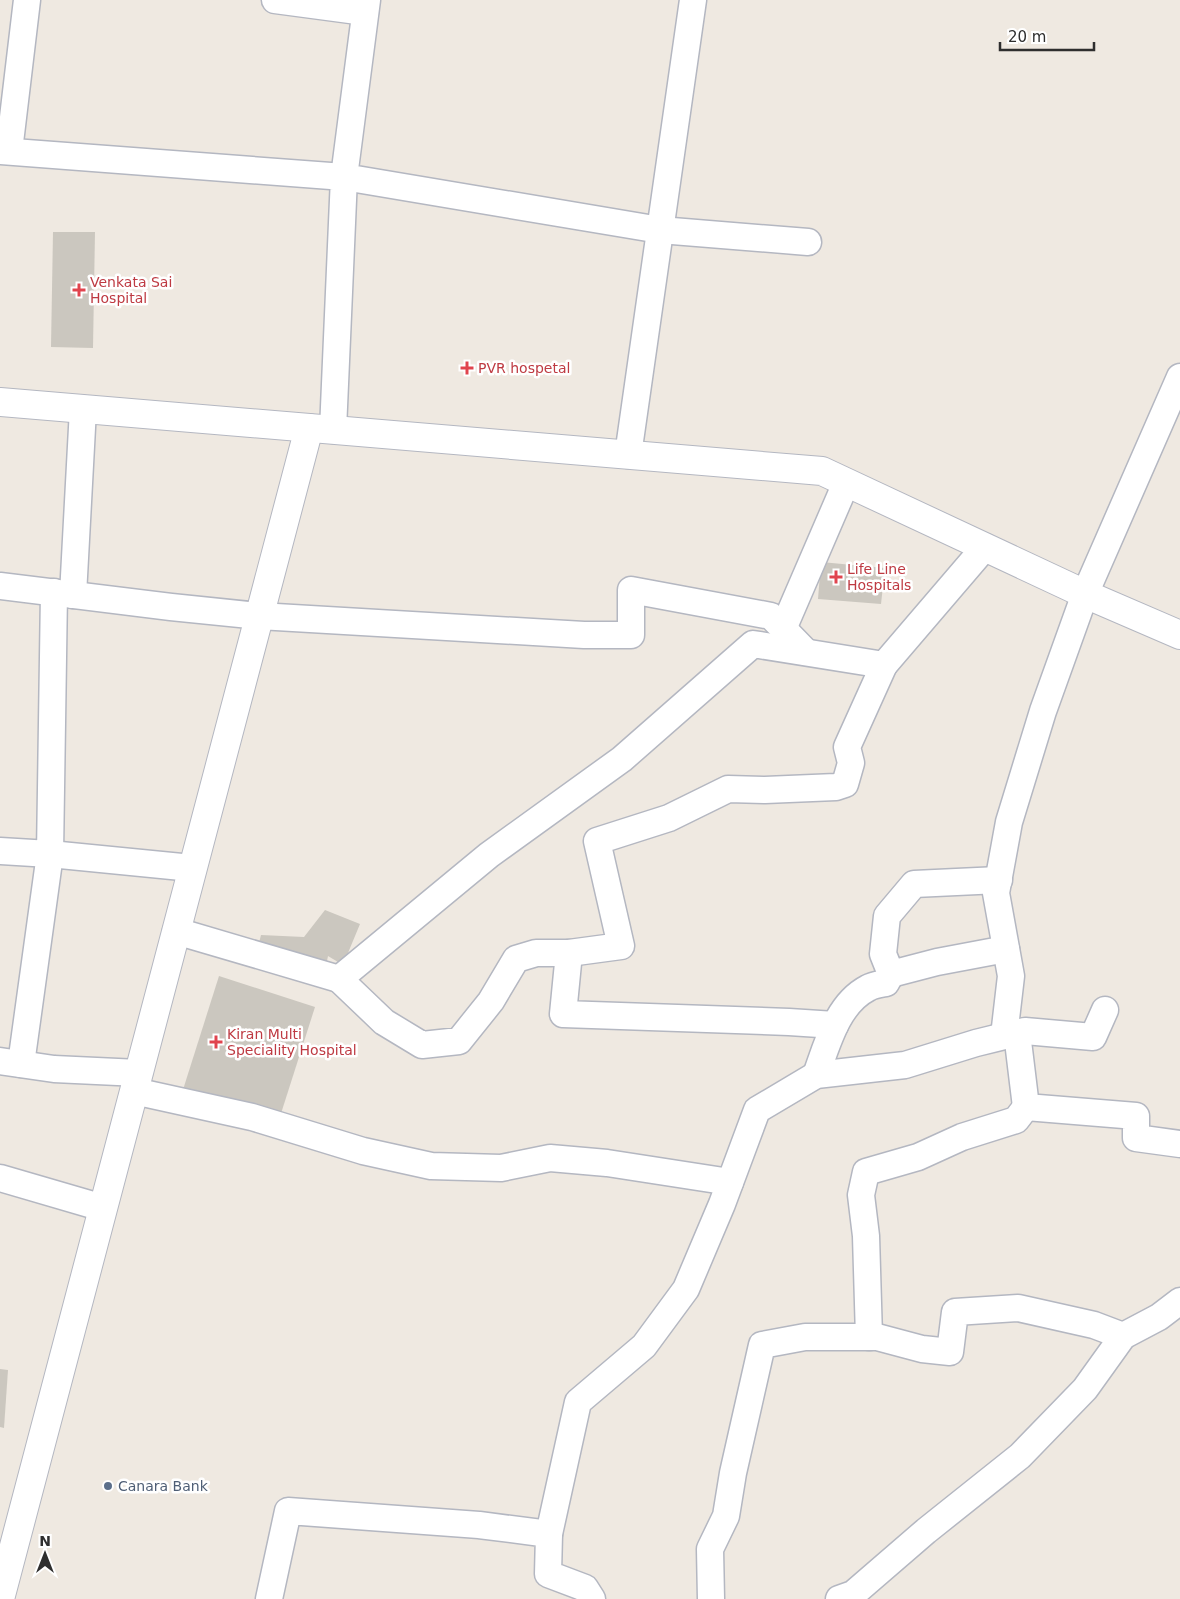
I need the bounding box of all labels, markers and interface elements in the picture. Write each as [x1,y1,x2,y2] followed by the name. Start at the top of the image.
[1000,20,1094,52] scale bar
[1008,28,1046,46] text: 20 m
[90,274,172,306] place label: Venkata Sai Hospital
[72,283,86,297] marker: Venkata Sai Hospital
[478,360,570,376] place label: PVR hospetal
[460,361,474,375] marker: PVR hospetal
[847,561,911,593] place label: Life Line Hospitals
[829,570,843,584] marker: Life Line Hospitals
[227,1026,357,1058] place label: Kiran Multi Speciality Hospital
[209,1035,223,1049] marker: Kiran Multi Speciality Hospital
[118,1478,209,1494] place label: Canara Bank
[102,1480,114,1492] marker: Canara Bank
[20,1529,70,1579] north arrow
[39,1533,51,1549] text: N

